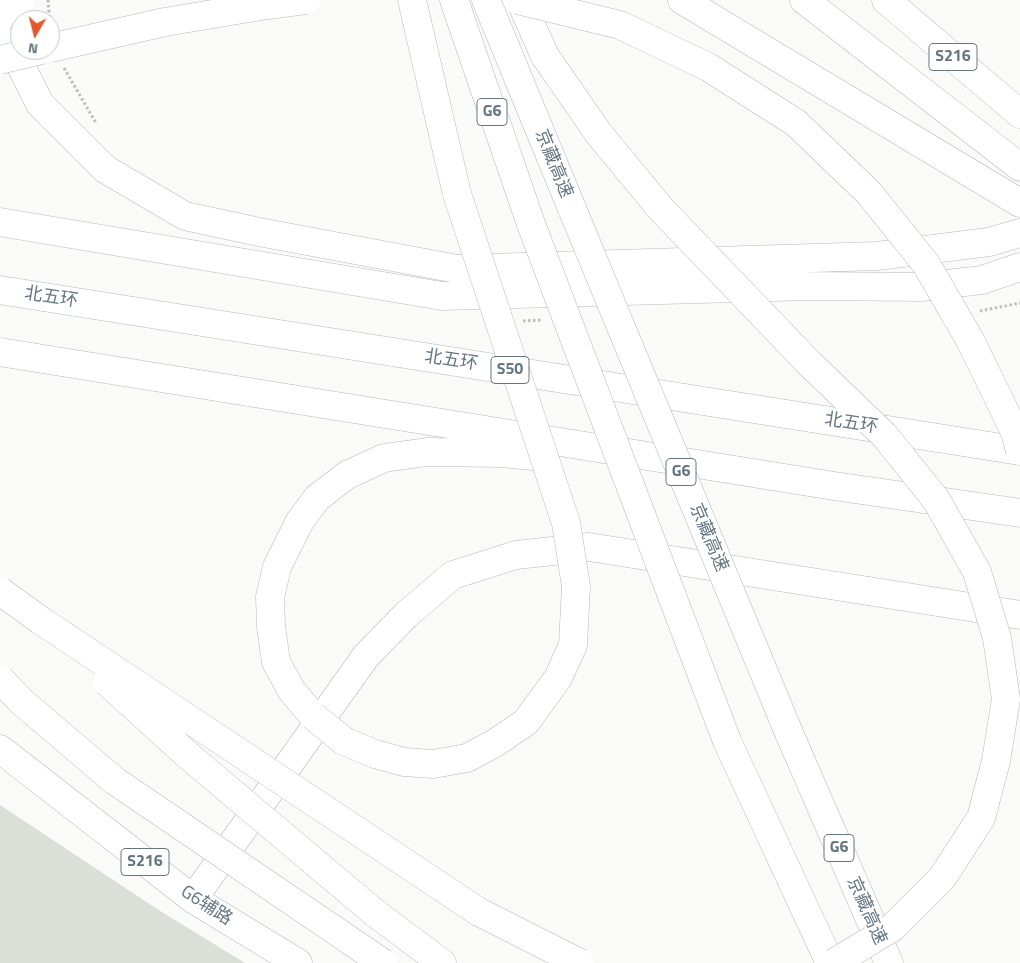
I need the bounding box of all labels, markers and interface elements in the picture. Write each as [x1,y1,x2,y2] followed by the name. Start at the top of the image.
[10,10,60,60] north arrow
[27,38,39,60] text: N
[929,44,977,70] road number: S216
[477,98,507,125] road number: G6
[530,127,576,201] street label: 京藏高速
[23,283,79,313] street label: 北五环
[423,346,479,376] street label: 北五环
[491,356,529,384] road number: S50
[823,409,879,439] street label: 北五环
[666,458,696,486] road number: G6
[684,501,732,575] street label: 京藏高速
[824,834,854,861] road number: G6
[121,849,169,876] road number: S216
[841,874,891,948] street label: 京藏高速
[176,881,236,931] street label: G6辅路

